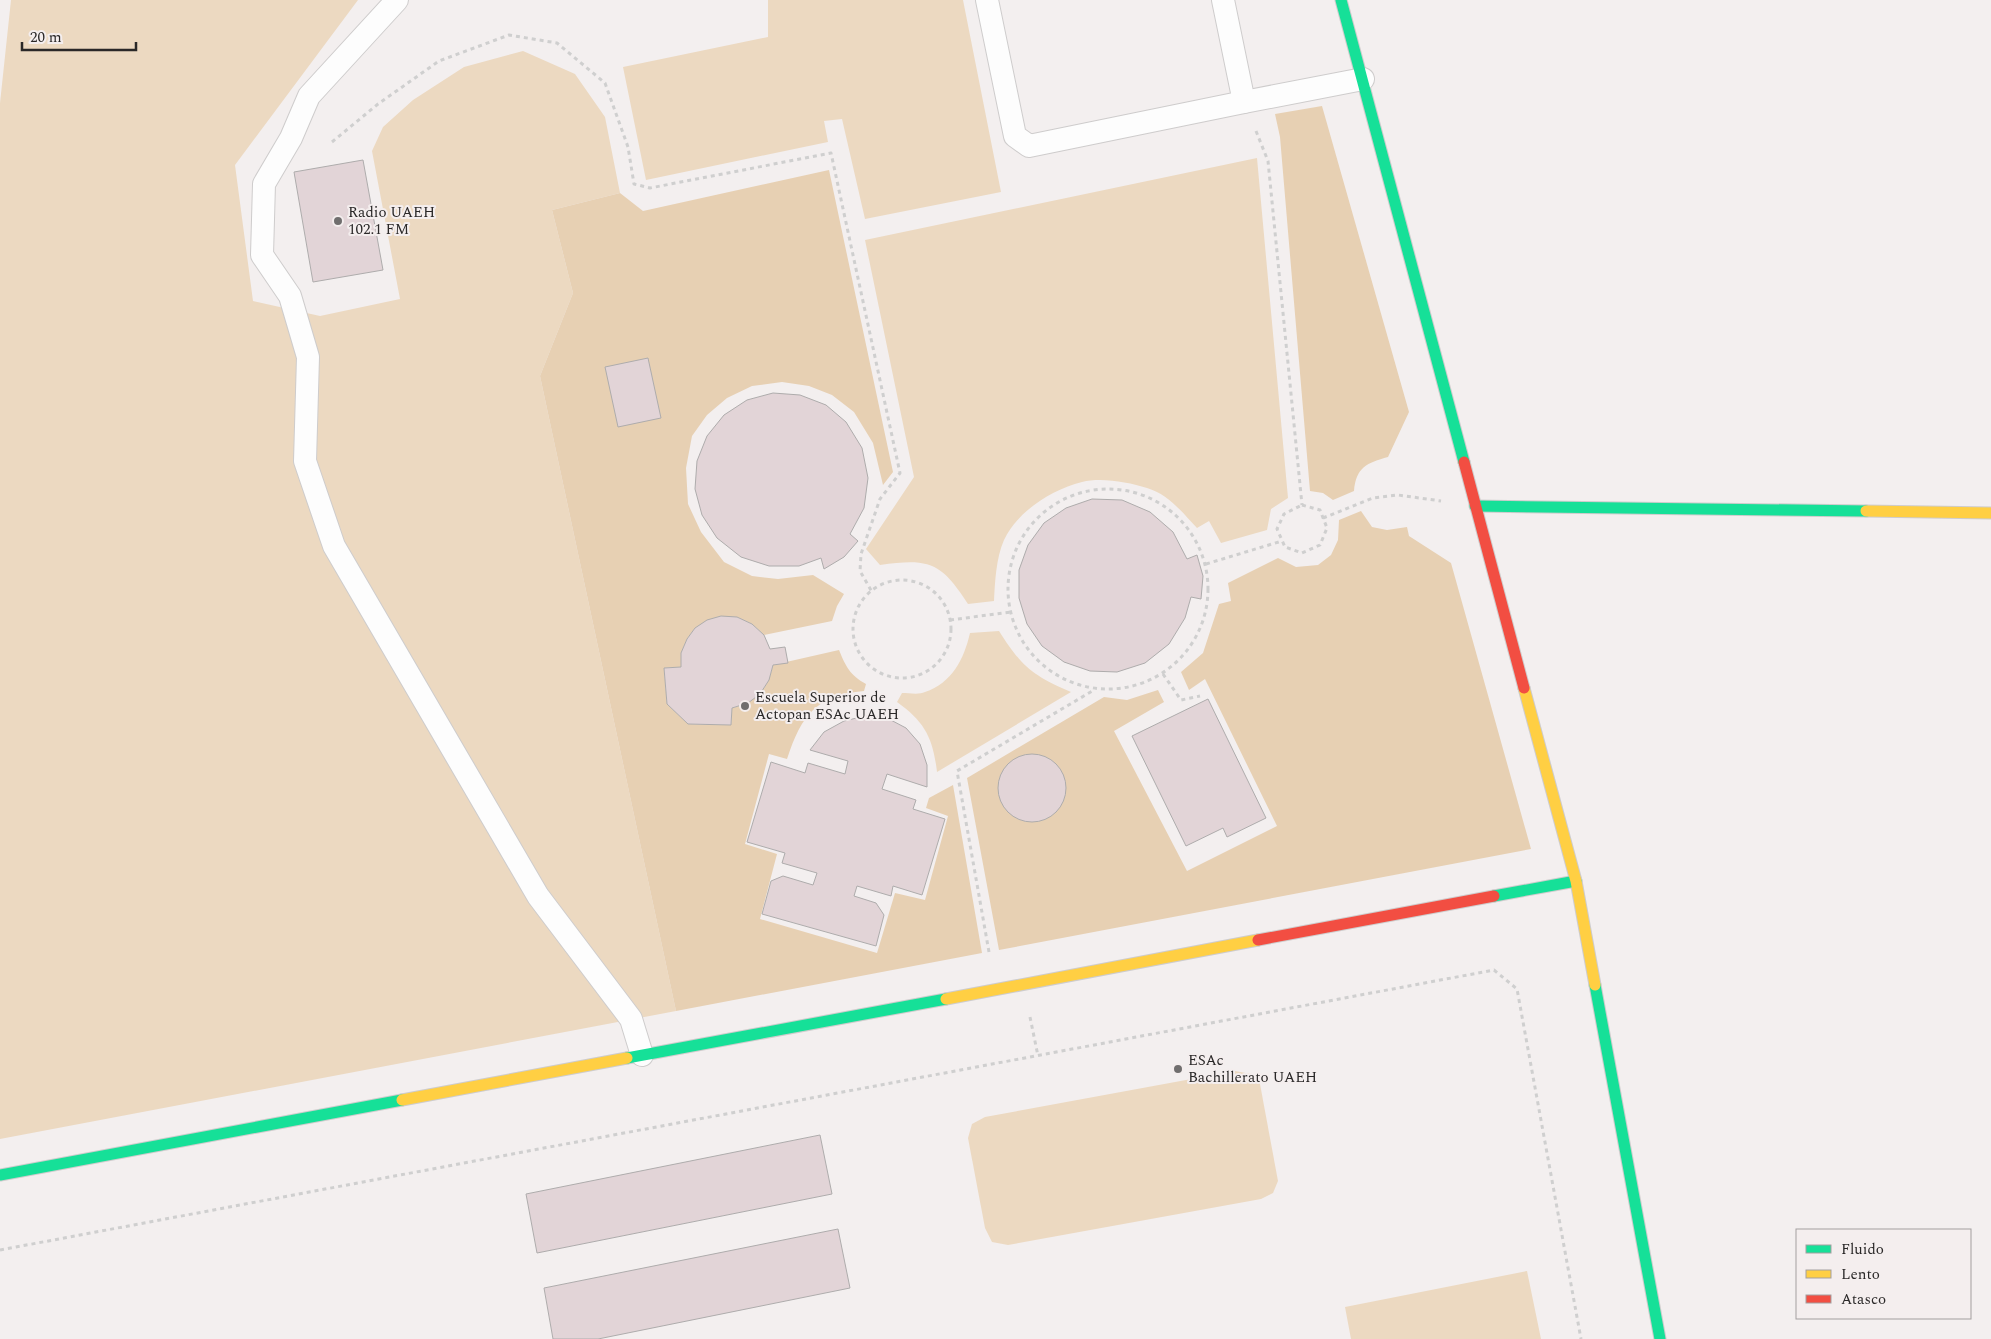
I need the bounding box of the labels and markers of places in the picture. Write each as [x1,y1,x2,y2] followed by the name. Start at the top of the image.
[348,201,435,241] place label: Radio UAEH 102.1 FM
[332,215,344,227] marker: Radio UAEH 102.1 FM
[755,686,899,726] place label: Escuela Superior de Actopan ESAc UAEH
[739,700,751,712] marker: Escuela Superior de Actopan ESAc UAEH
[1188,1049,1317,1089] place label: ESAc Bachillerato UAEH
[1172,1063,1184,1075] marker: ESAc Bachillerato UAEH

